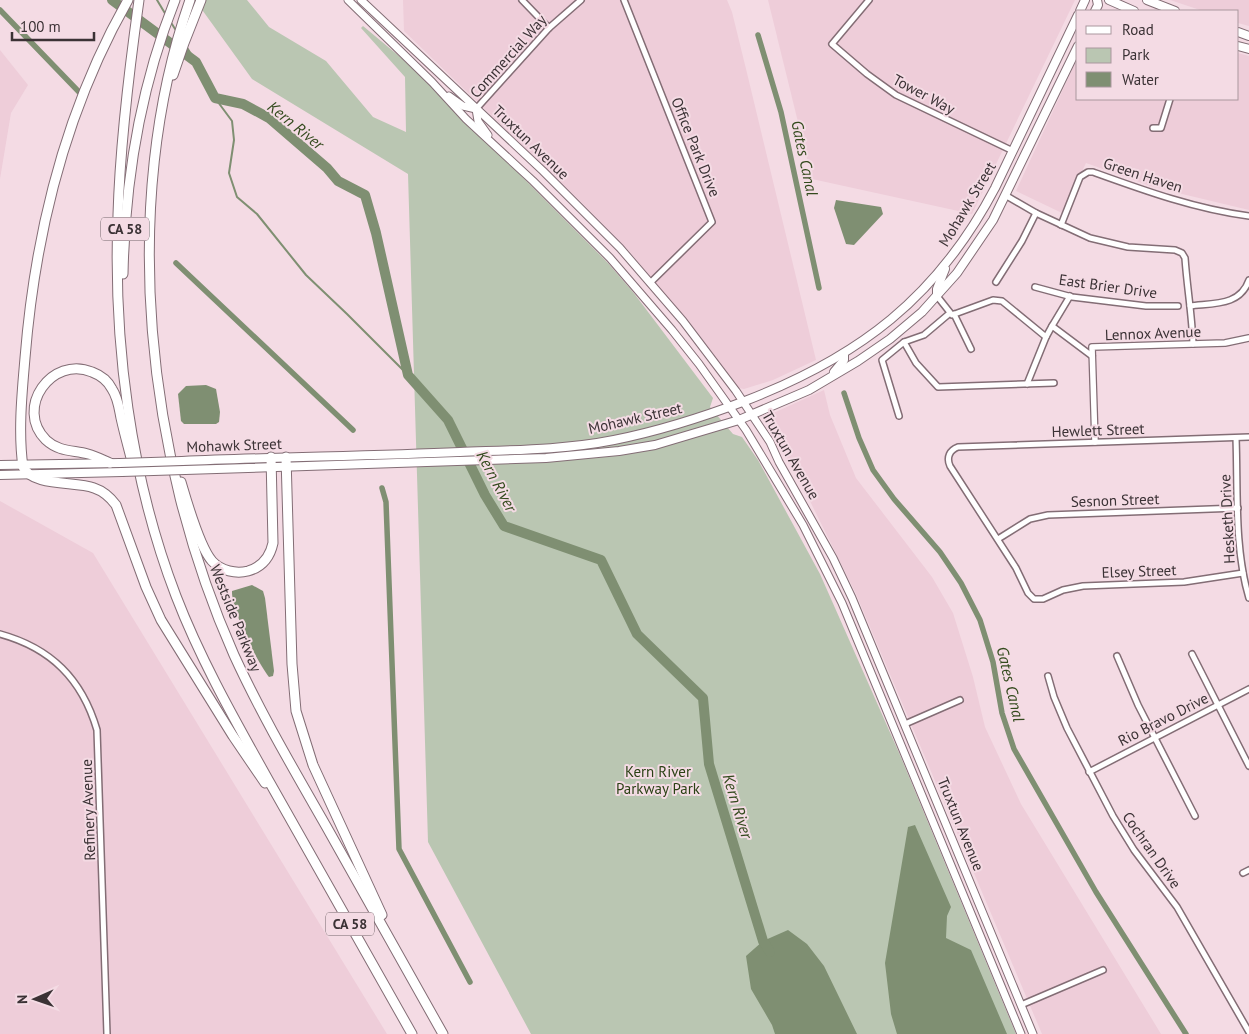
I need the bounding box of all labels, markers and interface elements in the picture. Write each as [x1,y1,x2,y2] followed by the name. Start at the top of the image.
[12,10,95,42] scale bar
[466,10,550,102] street label: Commercial Way
[1076,10,1239,100] legend
[20,17,61,36] text: 100 m
[1122,20,1154,39] text: Road
[1122,45,1150,64] text: Park
[890,70,958,118] street label: Tower Way
[1122,70,1159,89] text: Water
[667,94,725,200] street label: Office Park Drive
[264,96,330,155] water label: Kern River
[489,101,573,183] street label: Truxtun Avenue
[787,119,823,198] water label: Gates Canal
[1101,153,1185,197] street label: Green Haven
[934,158,1000,250] street label: Mohawk Street
[101,218,149,240] road number: CA 58
[1058,270,1158,302] street label: East Brier Drive
[1105,322,1201,344] street label: Lennox Avenue
[586,398,684,438] street label: Mohawk Street
[758,407,824,503] street label: Truxtun Avenue
[1051,419,1145,441] street label: Hewlett Street
[186,434,282,456] street label: Mohawk Street
[473,447,522,517] water label: Kern River
[1215,474,1239,564] street label: Hesketh Drive
[1070,489,1160,511] street label: Sesnon Street
[1101,560,1177,582] street label: Elsey Street
[206,562,266,674] street label: Westside Parkway
[993,644,1030,724] water label: Gates Canal
[1115,688,1211,750] street label: Rio Bravo Drive
[77,759,99,861] street label: Refinery Avenue
[616,762,701,798] park label: Kern River Parkway Park
[719,771,758,842] water label: Kern River
[934,774,988,874] street label: Truxtun Avenue
[1119,808,1185,892] street label: Cochran Drive
[326,912,374,936] road number: CA 58
[10,974,60,1024] north arrow
[13,995,31,1004] text: N

